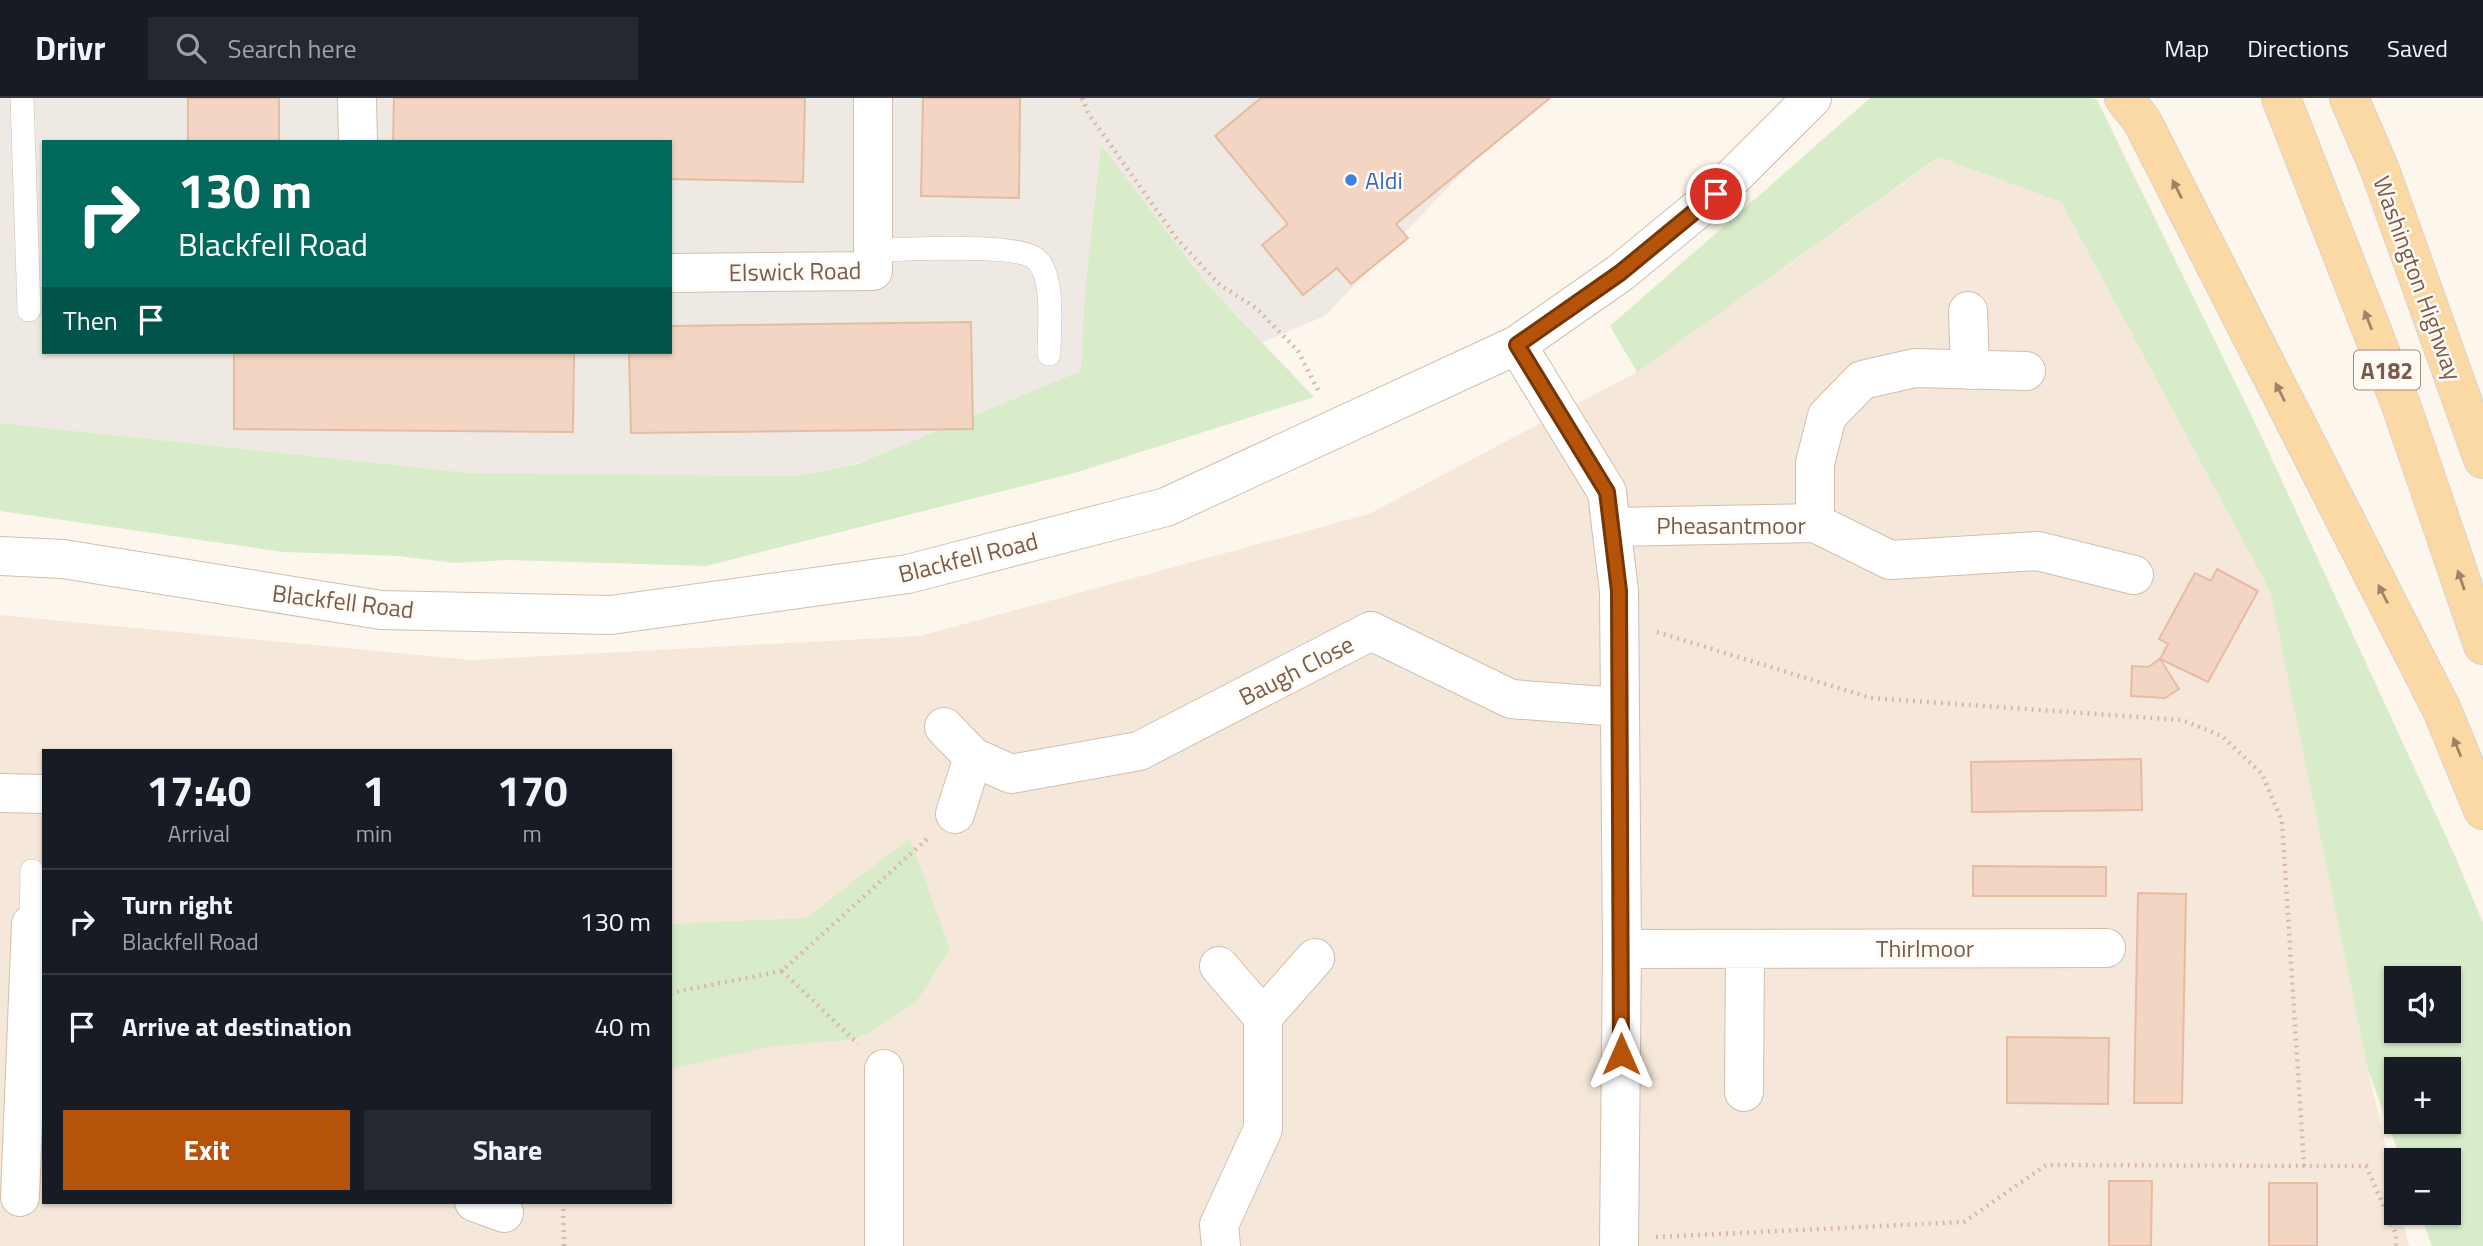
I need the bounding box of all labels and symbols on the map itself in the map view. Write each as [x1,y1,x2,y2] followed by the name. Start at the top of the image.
[1365,162,1403,198] place label: Aldi
[1686,164,1746,224] pin
[2364,171,2472,386] street label: Washington Highway
[1343,172,1359,188] marker: Aldi
[2171,179,2182,199] one-way arrow
[728,252,862,290] street label: Elswick Road
[2362,310,2373,331] one-way arrow
[2354,350,2420,390] road number: A182
[2274,382,2286,402] one-way arrow
[1656,507,1806,543] street label: Pheasantmoor
[895,522,1041,592] street label: Blackfell Road
[2455,570,2466,591] one-way arrow
[270,574,416,628] street label: Blackfell Road
[2378,584,2390,604] one-way arrow
[1232,626,1360,714] street label: Baugh Close
[2451,736,2462,757] one-way arrow
[1876,930,1974,966] street label: Thirlmoor
[1584,1017,1658,1091] position arrow

